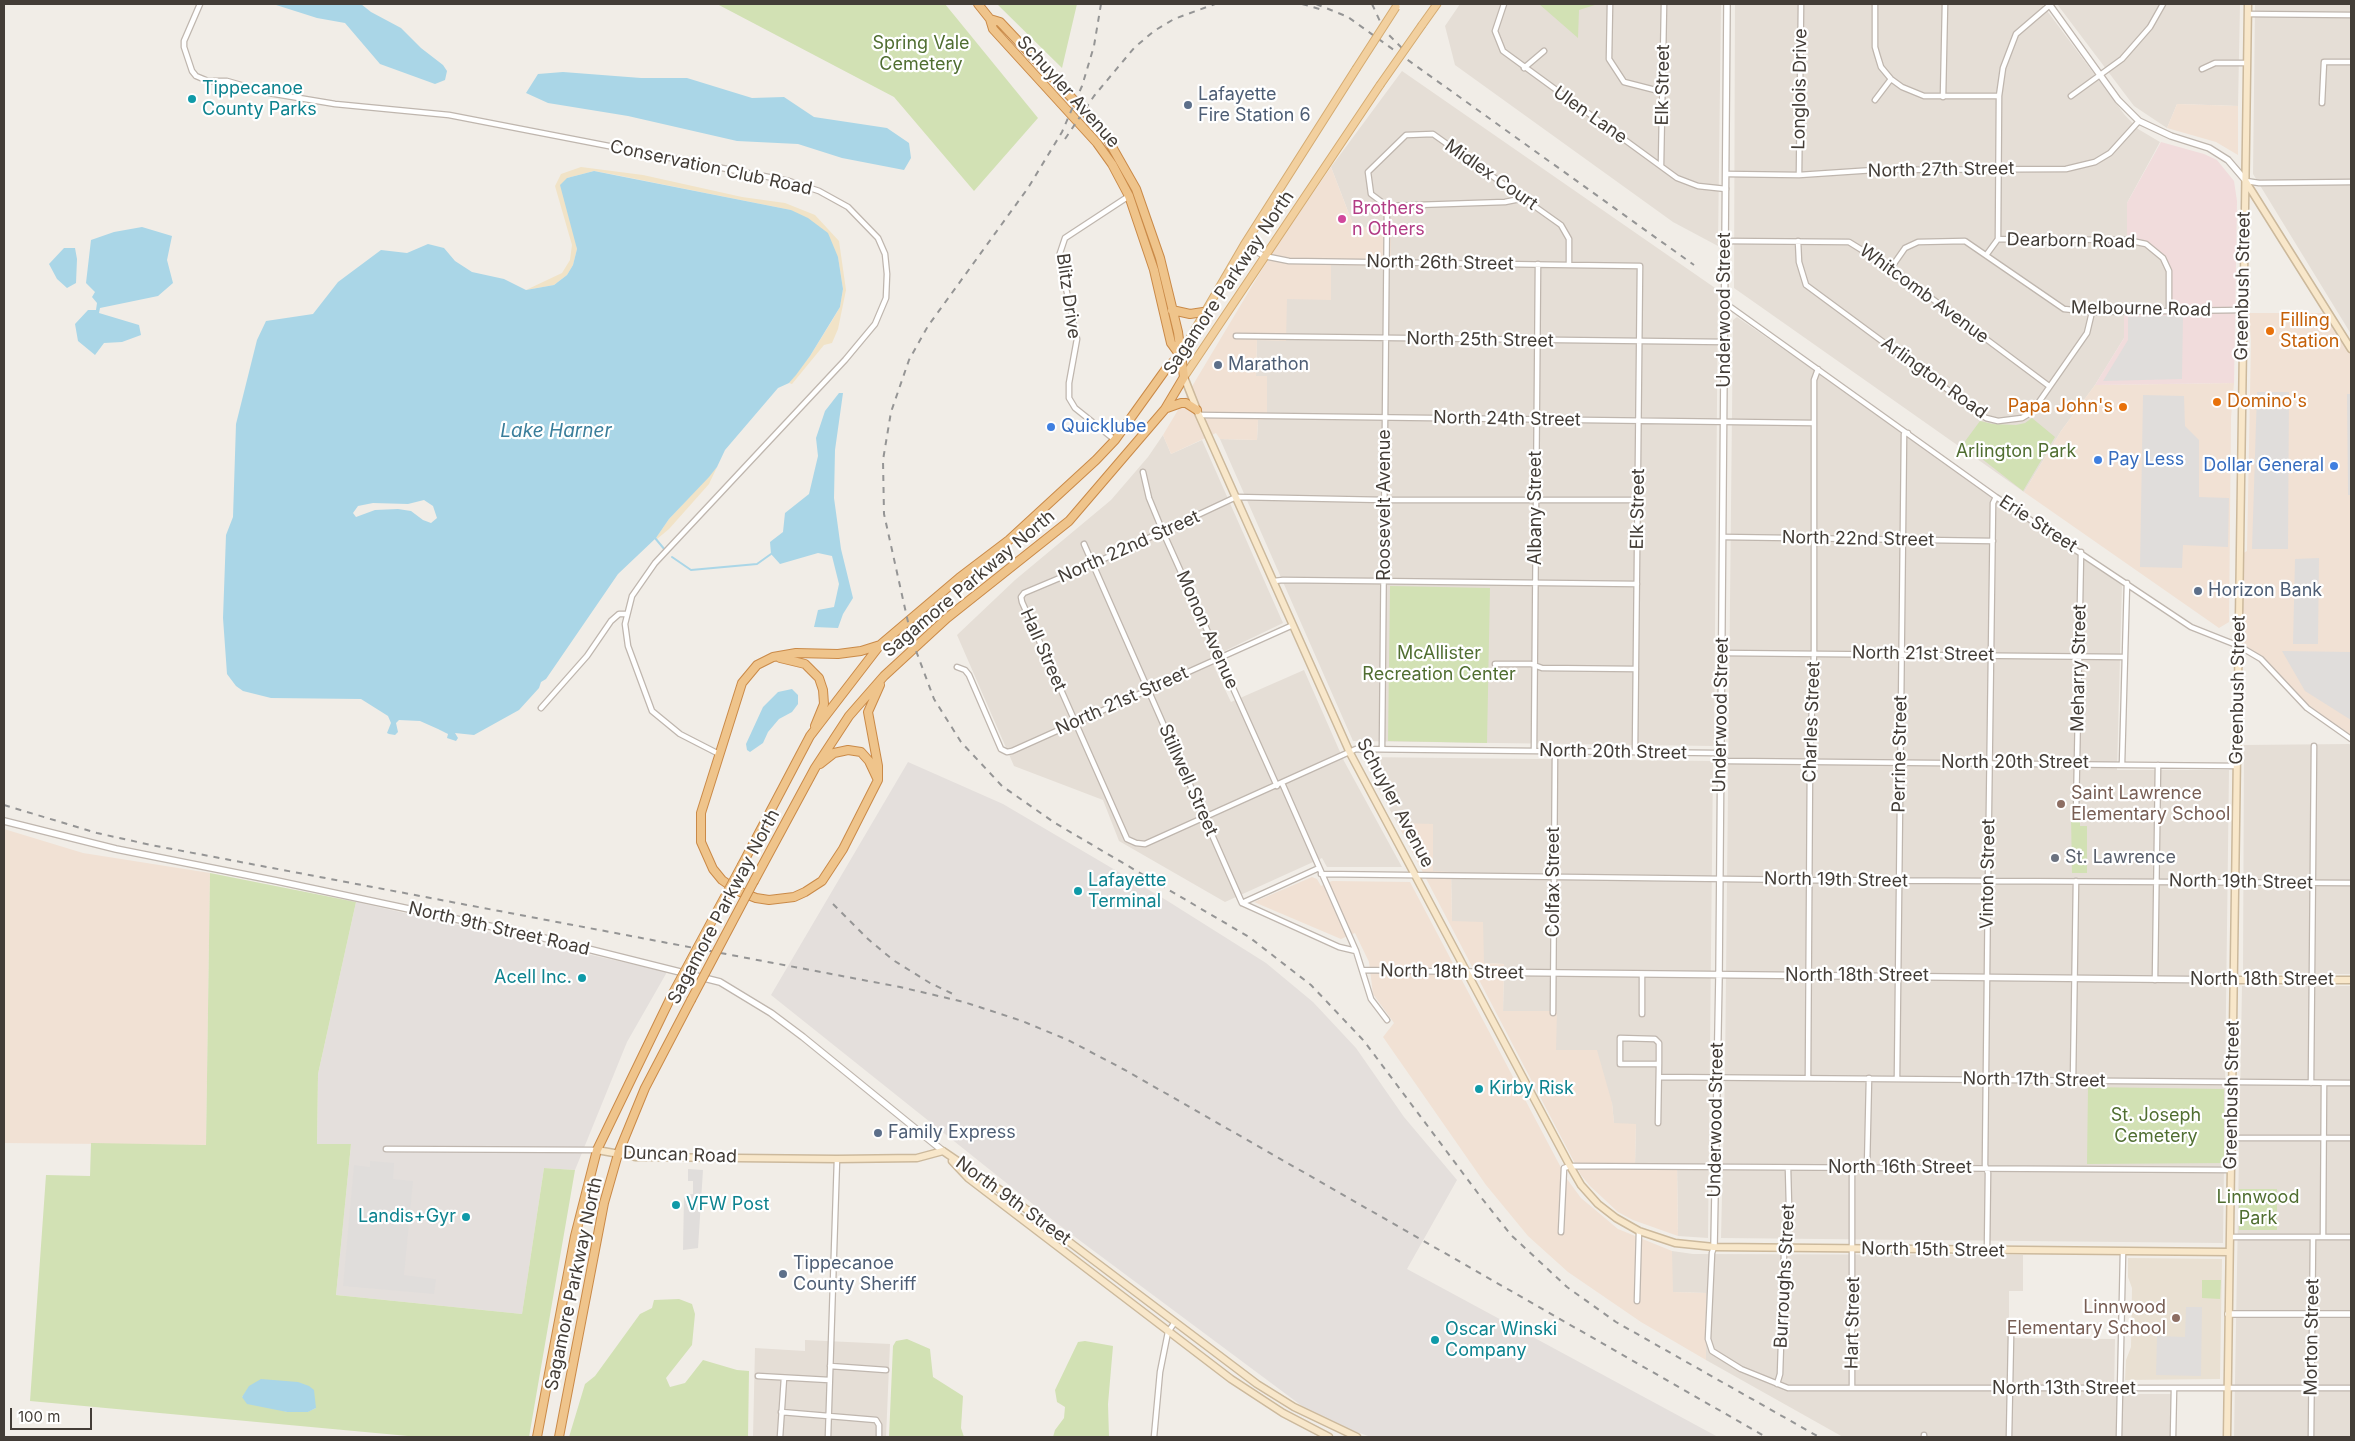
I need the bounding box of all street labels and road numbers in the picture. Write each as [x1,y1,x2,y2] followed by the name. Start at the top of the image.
[1788,28,1812,150] street label: Longlois Drive
[1012,32,1124,152] street label: Schuyler Avenue
[1651,44,1675,126] street label: Elk Street
[1549,82,1631,148] street label: Ulen Lane
[1440,135,1542,215] street label: Midlex Court
[608,136,814,200] street label: Conservation Club Road
[1868,158,2014,182] street label: North 27th Street
[1159,187,1299,379] street label: Sagamore Parkway North
[2231,211,2255,361] street label: Greenbush Street
[2006,229,2136,253] street label: Dearborn Road
[1714,232,1736,388] street label: Underwood Street
[1855,240,1993,348] street label: Whitcomb Avenue
[1366,251,1514,275] street label: North 26th Street
[1051,252,1085,340] street label: Blitz Drive
[2071,297,2211,321] street label: Melbourne Road
[1406,328,1554,352] street label: North 25th Street
[1877,332,1991,424] street label: Arlington Road
[1433,407,1581,431] street label: North 24th Street
[1374,429,1396,581] street label: Roosevelt Avenue
[1525,451,1547,565] street label: Albany Street
[1626,468,1650,550] street label: Elk Street
[1995,491,2081,557] street label: Erie Street
[879,506,1059,662] street label: Sagamore Parkway North
[1055,506,1203,588] street label: North 22nd Street
[1782,527,1934,551] street label: North 22nd Street
[1171,567,1243,693] street label: Monon Avenue
[2067,604,2091,732] street label: Meharry Street
[1015,605,1071,695] street label: Hall Street
[2226,615,2250,765] street label: Greenbush Street
[1709,637,1733,793] street label: Underwood Street
[1852,642,1994,666] street label: North 21st Street
[1799,661,1825,783] street label: Charles Street
[1052,662,1192,740] street label: North 21st Street
[1888,695,1912,813] street label: Perrine Street
[1154,721,1222,839] street label: Stillwell Street
[1352,735,1438,871] street label: Schuyler Avenue
[1539,740,1687,764] street label: North 20th Street
[1941,752,2089,774] street label: North 20th Street
[663,806,785,1008] street label: Sagamore Parkway North
[1976,819,2000,929] street label: Vinton Street
[1543,827,1565,937] street label: Colfax Street
[1764,868,1908,892] street label: North 19th Street
[2169,870,2313,894] street label: North 19th Street
[406,898,592,960] street label: North 9th Street Road
[1380,960,1524,984] street label: North 18th Street
[1785,965,1929,987] street label: North 18th Street
[2190,969,2334,991] street label: North 18th Street
[2220,1020,2244,1170] street label: Greenbush Street
[1704,1042,1728,1198] street label: Underwood Street
[1962,1068,2106,1092] street label: North 17th Street
[623,1142,737,1168] street label: Duncan Road
[951,1152,1075,1250] street label: North 9th Street
[1828,1157,1972,1179] street label: North 16th Street
[541,1175,607,1393] street label: Sagamore Parkway North
[1770,1203,1800,1349] street label: Burroughs Street
[1861,1238,2005,1262] street label: North 15th Street
[1841,1277,1865,1369] street label: Hart Street
[2300,1278,2324,1396] street label: Morton Street
[1992,1378,2136,1400] street label: North 13th Street

